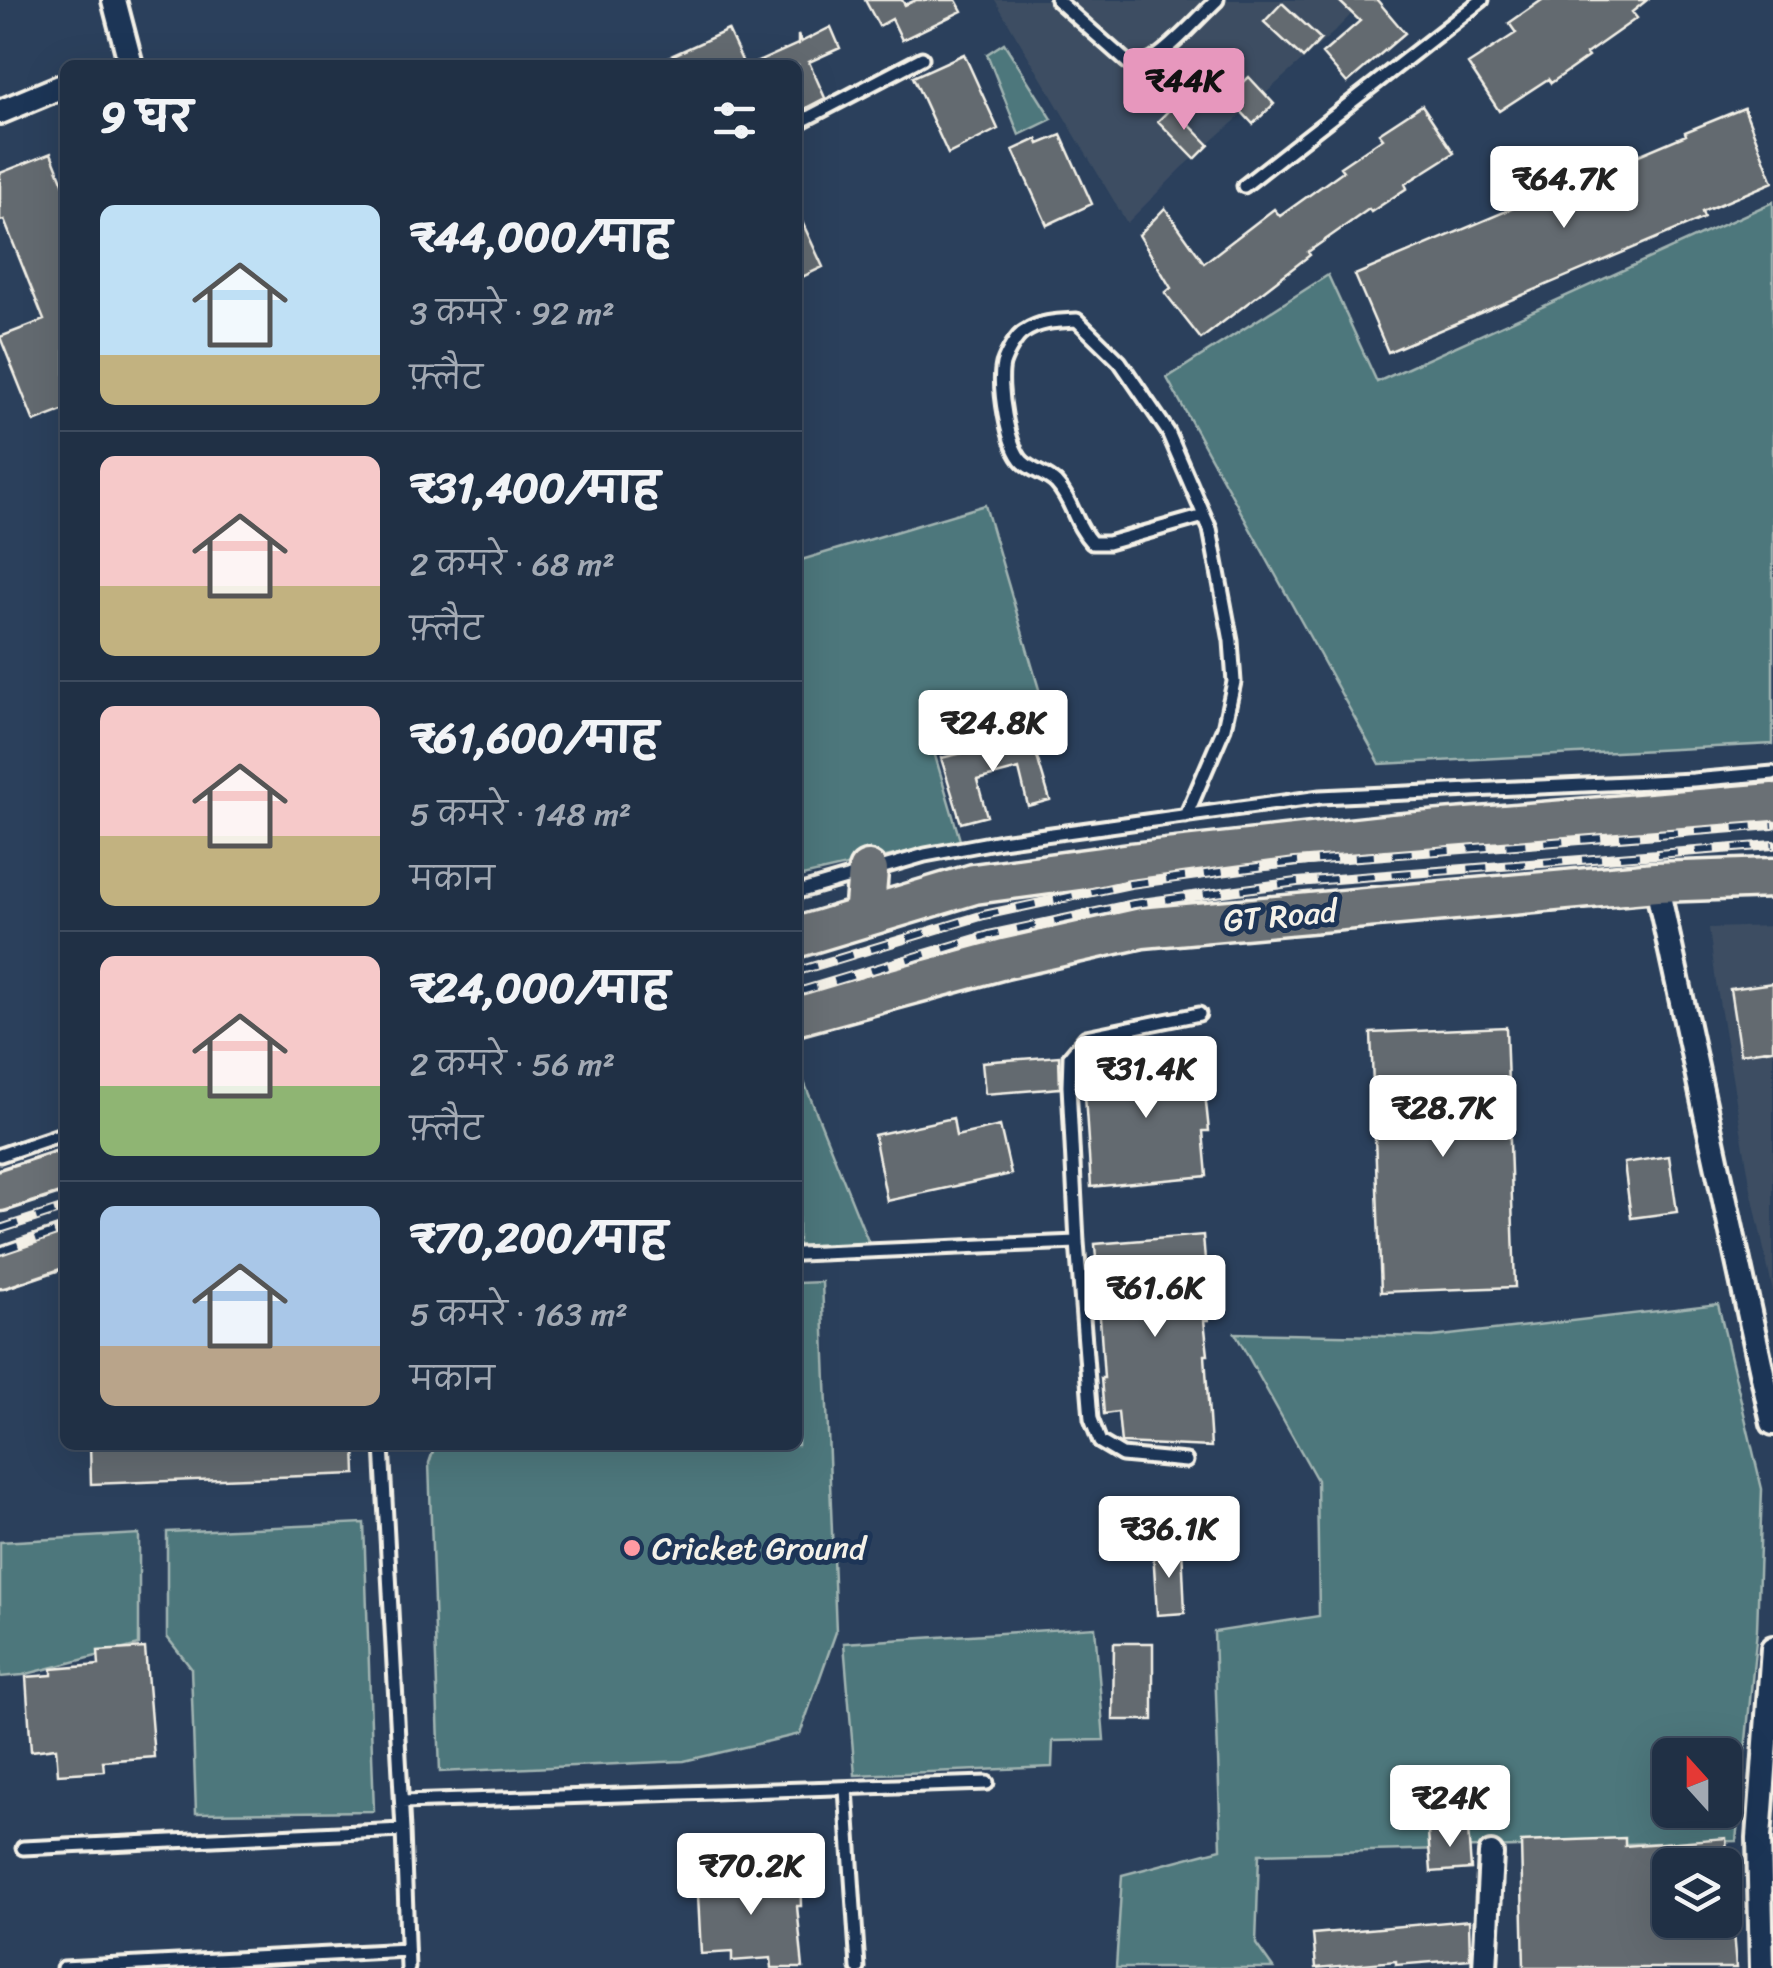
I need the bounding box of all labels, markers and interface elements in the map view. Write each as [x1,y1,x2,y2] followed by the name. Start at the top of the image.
[1125,48,1243,133] pin: ₹44K
[1145,52,1223,109] text: ₹44K
[100,80,193,154] text: 9 घर
[707,93,762,148] icon: filters
[1483,146,1645,231] pin: ₹64.7K
[1512,150,1616,207] text: ₹64.7K
[410,200,672,274] text: ₹44,000/माह
[180,245,300,365] icon: home
[410,285,614,342] text: 3 कमरे · 92 m²
[410,350,483,407] text: फ़्लैट
[410,451,660,525] text: ₹31,400/माह
[180,496,300,616] icon: home
[410,536,615,593] text: 2 कमरे · 68 m²
[410,601,483,658] text: फ़्लैट
[912,690,1074,775] pin: ₹24.8K
[941,694,1045,751] text: ₹24.8K
[410,701,658,775] text: ₹61,600/माह
[180,746,300,866] icon: home
[410,786,631,843] text: 5 कमरे · 148 m²
[410,851,495,908] text: मकान
[1221,882,1341,949] street label: GT Road
[410,951,670,1025] text: ₹24,000/माह
[180,996,300,1116] icon: home
[410,1036,615,1093] text: 2 कमरे · 56 m²
[1065,1036,1227,1121] pin: ₹31.4K
[1097,1040,1195,1097] text: ₹31.4K
[1362,1075,1524,1160] pin: ₹28.7K
[1391,1079,1495,1136] text: ₹28.7K
[410,1101,483,1158] text: फ़्लैट
[410,1201,667,1275] text: ₹70,200/माह
[180,1246,300,1366] icon: home
[1074,1255,1236,1340] pin: ₹61.6K
[1106,1259,1204,1316] text: ₹61.6K
[410,1286,628,1343] text: 5 कमरे · 163 m²
[410,1351,495,1408] text: मकान
[1088,1496,1250,1581] pin: ₹36.1K
[1121,1500,1217,1557] text: ₹36.1K
[652,1520,868,1577] place label: Cricket Ground
[621,1537,643,1559] marker: Cricket Ground
[1652,1738,1742,1828] north arrow
[1652,1738,1742,1938] map controls
[1391,1765,1509,1850] pin: ₹24K
[1412,1769,1488,1826] text: ₹24K
[670,1833,832,1918] pin: ₹70.2K
[699,1837,803,1894] text: ₹70.2K
[1652,1848,1742,1938] button: layers

